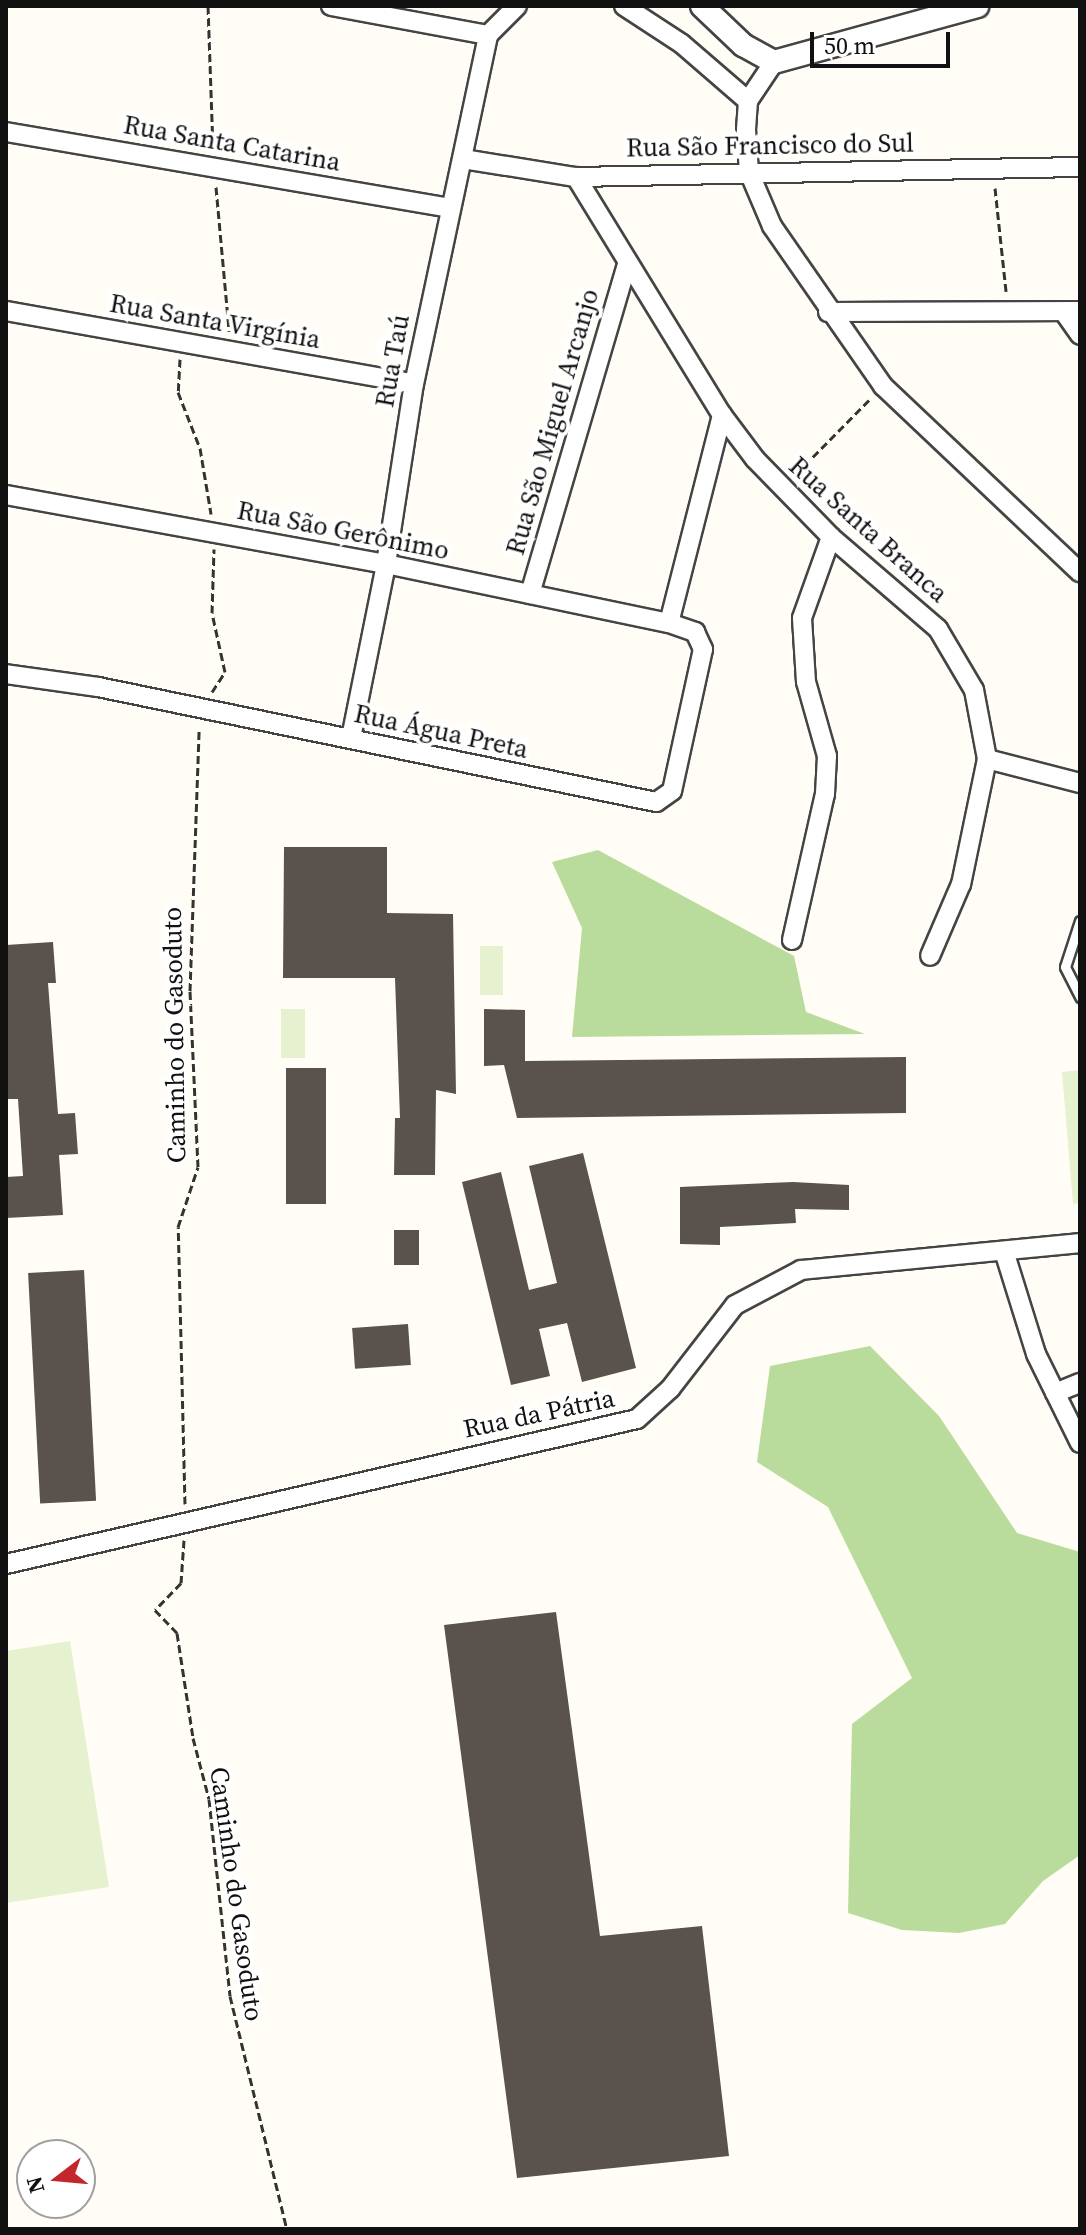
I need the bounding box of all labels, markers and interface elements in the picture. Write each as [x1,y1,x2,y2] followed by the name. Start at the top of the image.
[814,16,954,66] scale bar
[824,29,875,62] text: 50 m
[121,110,343,178] street label: Rua Santa Catarina
[626,128,914,164] street label: Rua São Francisco do Sul
[500,285,606,559] street label: Rua São Miguel Arcanjo
[107,288,323,356] street label: Rua Santa Virgínia
[369,312,417,410] street label: Rua Taú
[782,451,954,609] street label: Rua Santa Branca
[234,495,452,567] street label: Rua São Gerônimo
[351,698,531,766] street label: Rua Água Preta
[157,907,193,1163] street label: Caminho do Gasoduto
[461,1383,617,1445] street label: Rua da Pátria
[203,1765,269,2023] street label: Caminho do Gasoduto
[16,2139,96,2219] north arrow
[18,2173,51,2197] text: N

